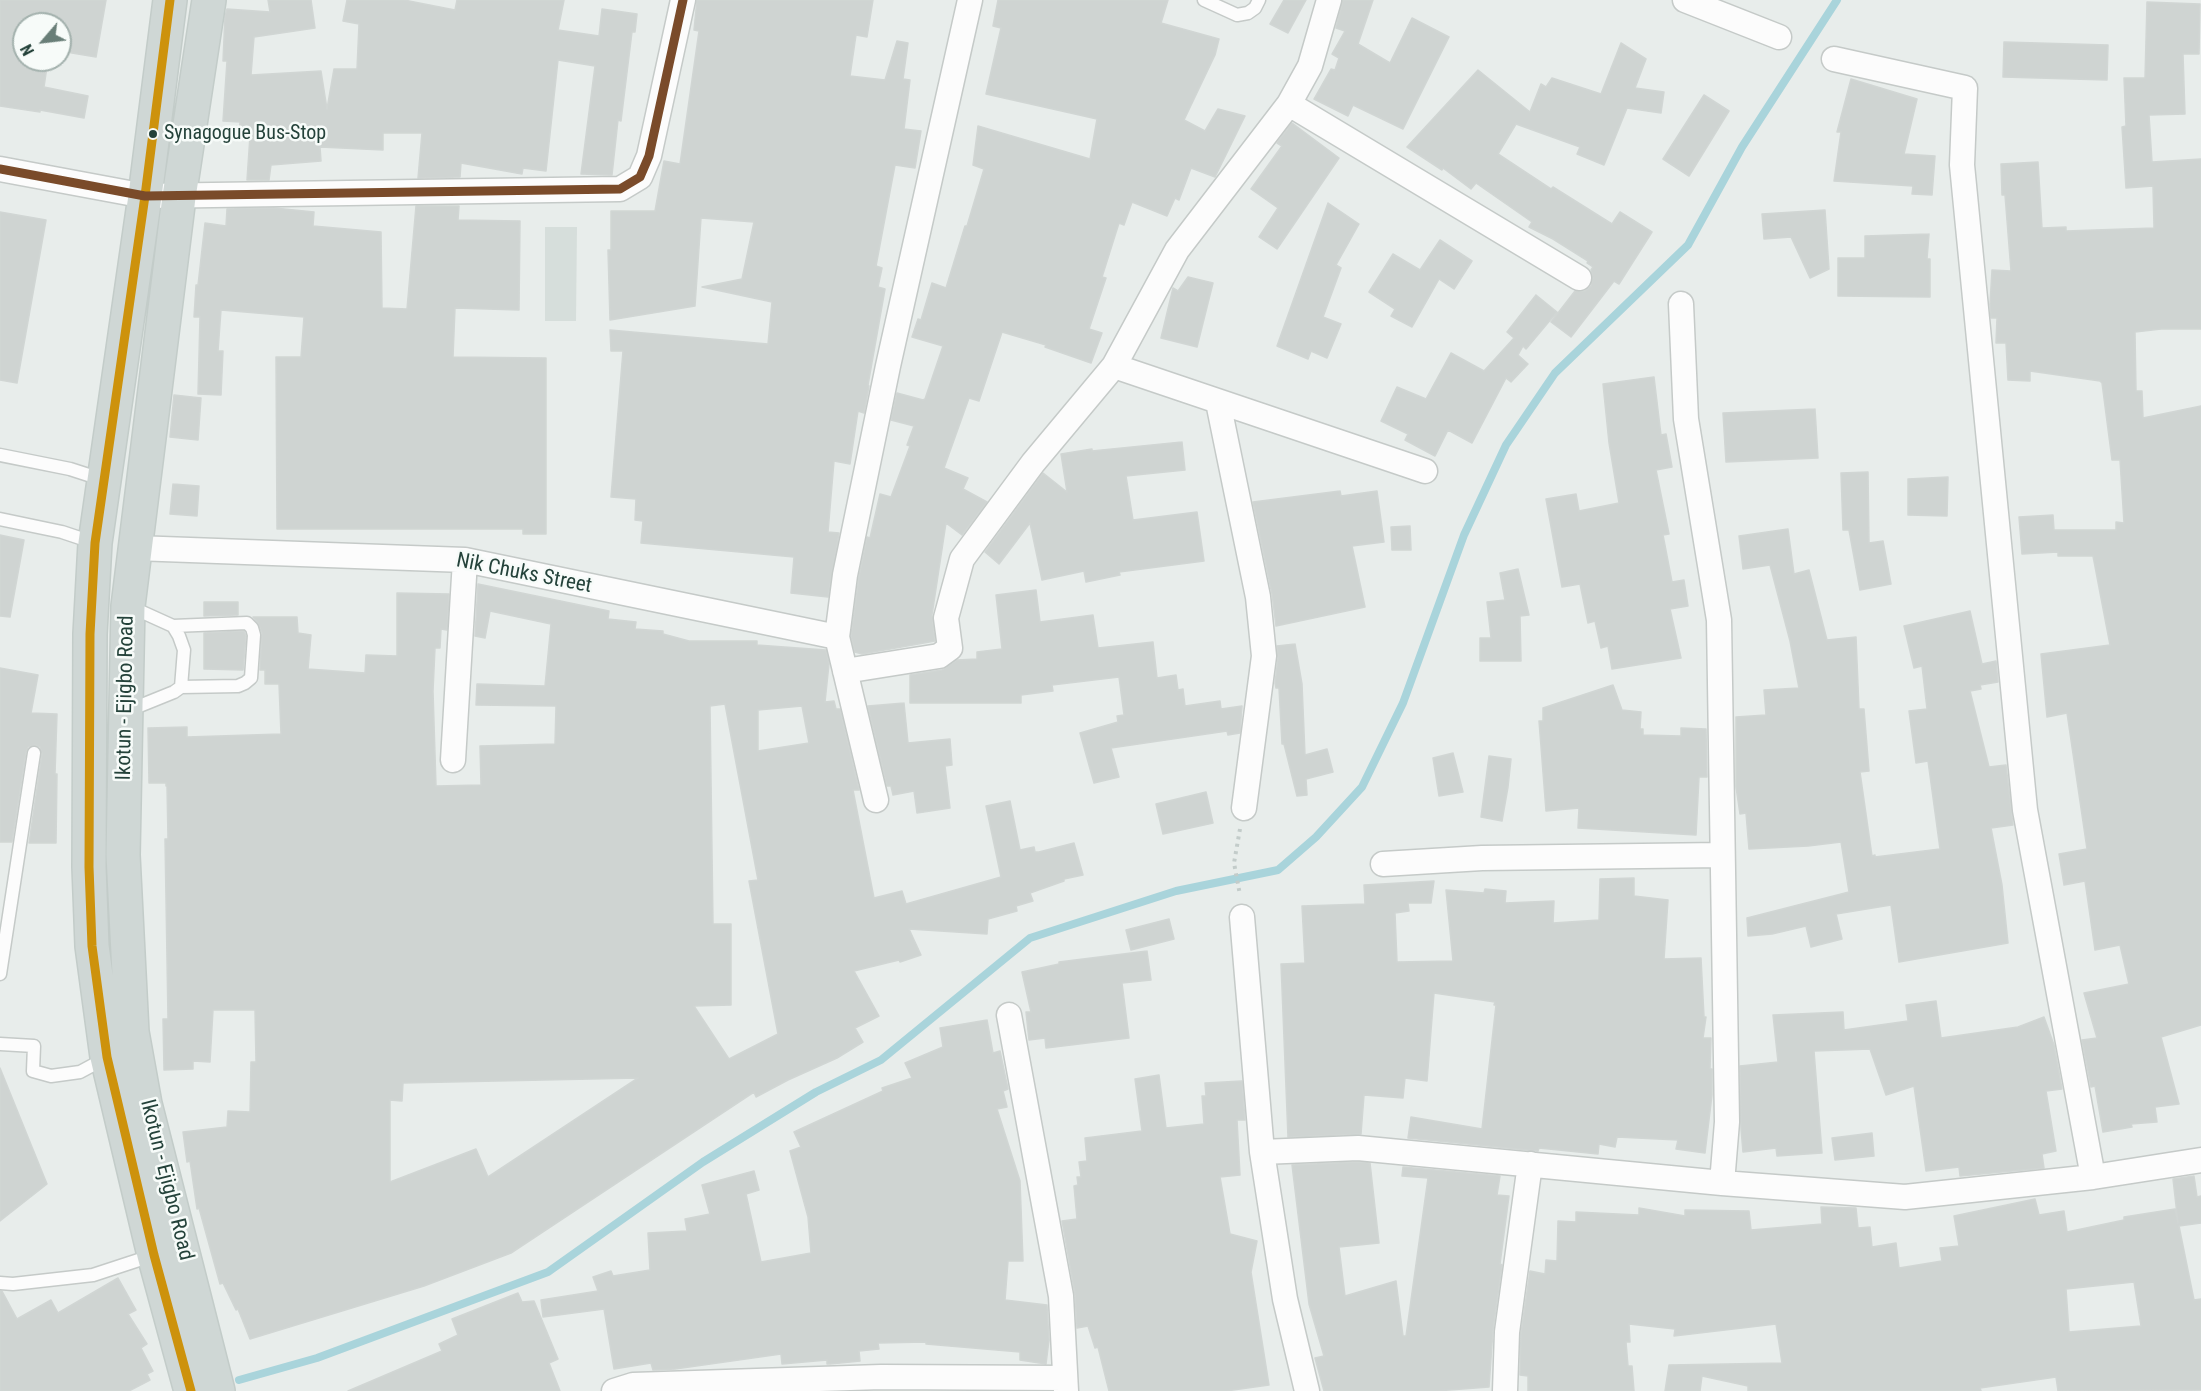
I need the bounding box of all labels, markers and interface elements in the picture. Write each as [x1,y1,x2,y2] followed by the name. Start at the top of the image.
[12,12,72,72] north arrow
[17,41,38,59] text: N
[164,122,326,146] place label: Synagogue Bus-Stop
[147,128,159,140] marker: Synagogue Bus-Stop
[454,549,594,599] street label: Nik Chuks Street
[112,615,140,781] street label: Ikotun - Ejigbo Road
[134,1097,198,1263] street label: Ikotun - Ejigbo Road

